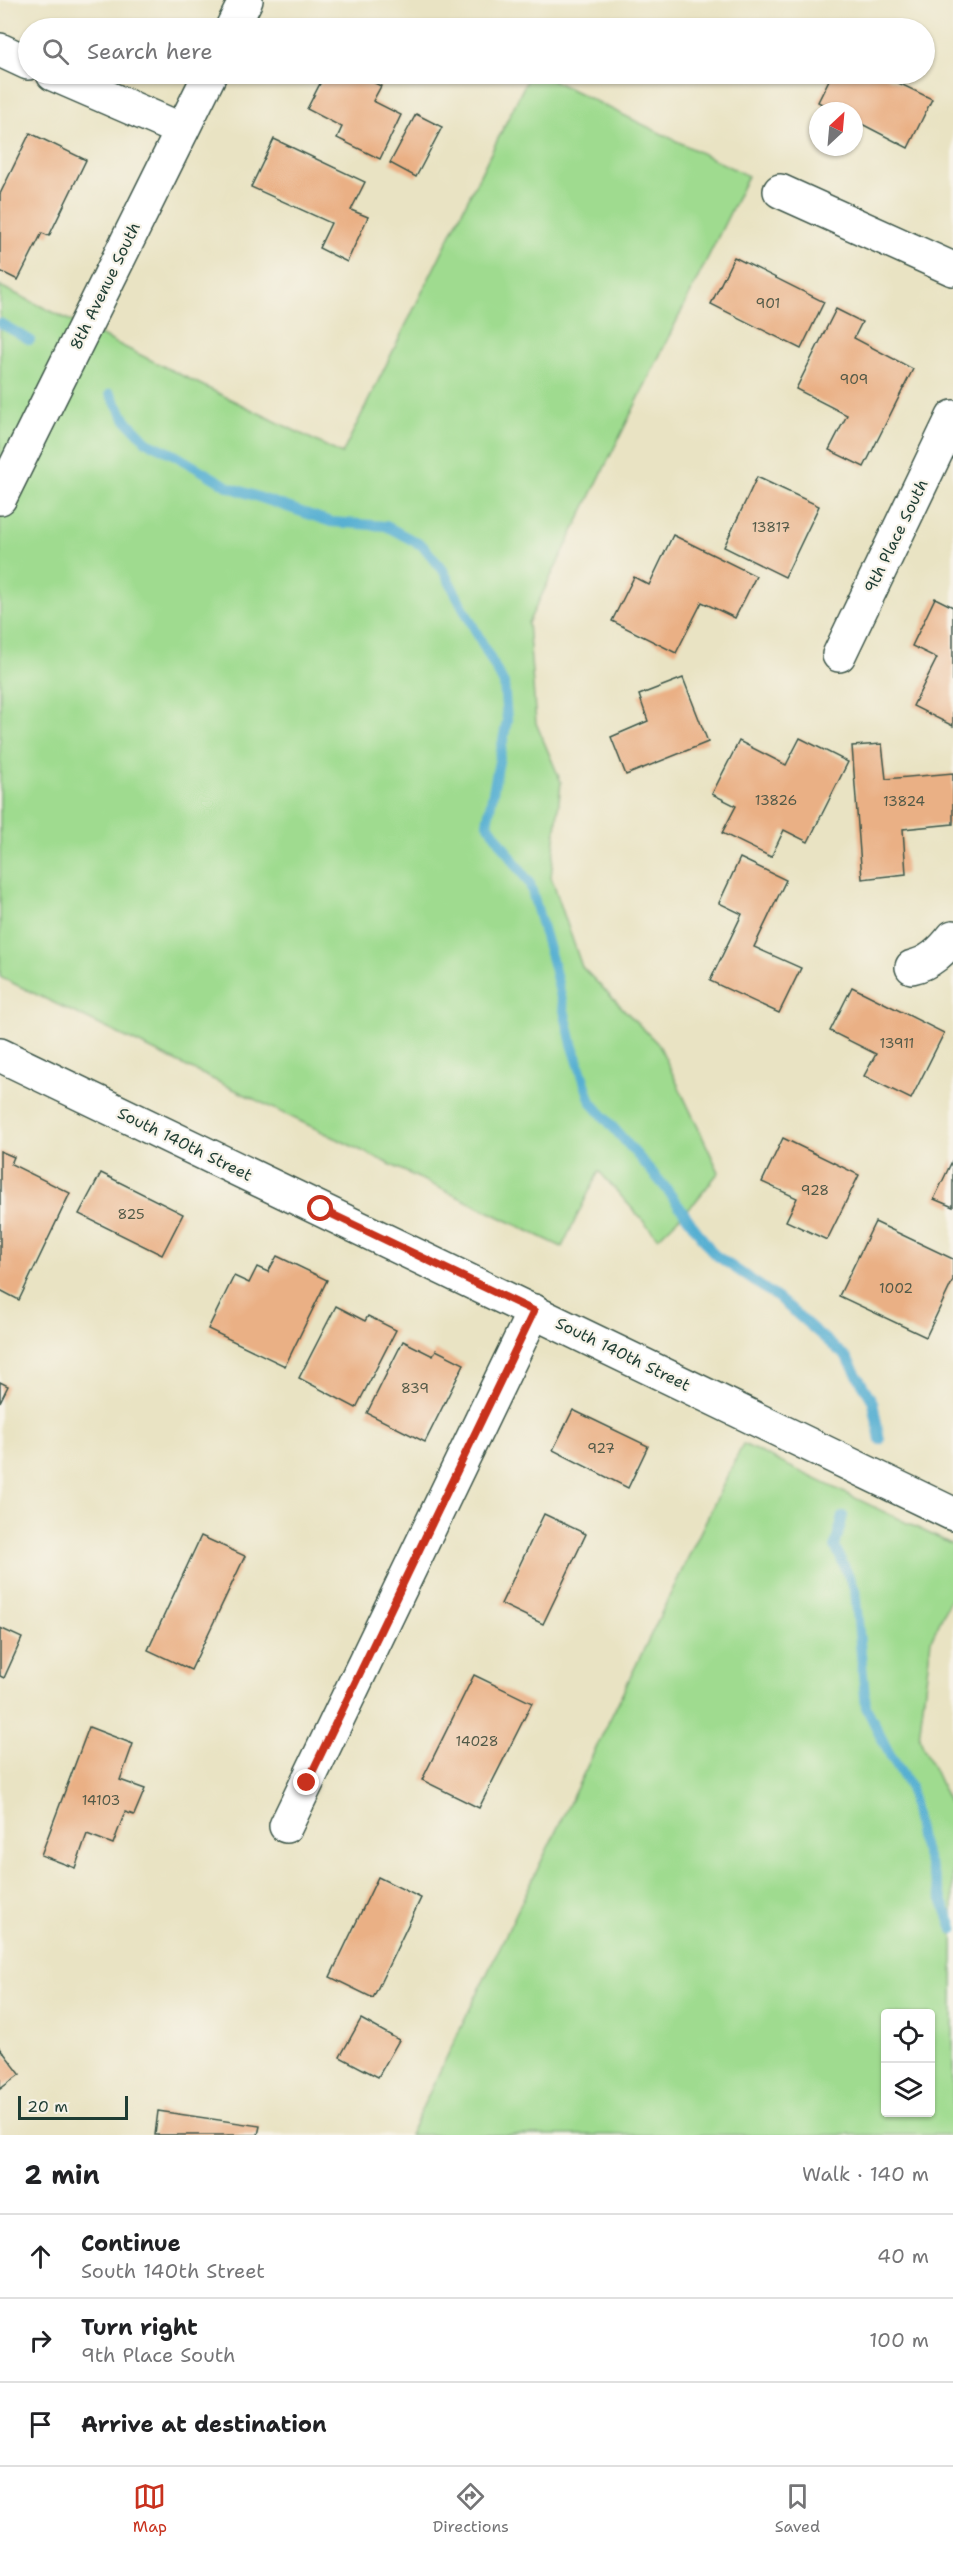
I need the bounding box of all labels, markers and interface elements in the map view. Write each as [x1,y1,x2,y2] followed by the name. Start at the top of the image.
[18,18,935,84] search box
[39,35,72,68] icon: search
[87,37,213,66] text: Search here
[809,102,863,156] north arrow
[65,219,145,353] street label: 8th Avenue South
[756,294,780,312] house number: 901
[840,370,868,388] house number: 909
[859,476,933,596] street label: 9th Place South
[752,518,790,536] house number: 13817
[755,791,797,809] house number: 13826
[883,792,925,810] house number: 13824
[880,1034,914,1052] house number: 13911
[114,1102,256,1186] street label: South 140th Street
[801,1181,829,1199] house number: 928
[307,1195,333,1221] route start
[117,1205,145,1223] house number: 825
[879,1279,913,1297] house number: 1002
[552,1312,694,1396] street label: South 140th Street
[401,1379,429,1397] house number: 839
[587,1439,615,1457] house number: 927
[455,1732,499,1750] house number: 14028
[293,1769,319,1795] route end
[82,1791,120,1809] house number: 14103
[881,2009,935,2117] map controls
[881,2009,935,2063] button: locate
[881,2063,935,2117] button: layers
[18,2093,128,2120] scale bar
[27,2096,68,2117] text: 20 m
[24,2157,100,2192] text: 2 min
[802,2161,929,2187] text: Walk · 140 m
[81,2229,181,2258] text: Continue
[24,2240,57,2273] icon: ahead
[877,2243,929,2269] text: 40 m
[81,2258,265,2284] text: South 140th Street
[81,2313,198,2342] text: Turn right
[24,2324,57,2357] icon: right
[869,2327,929,2353] text: 100 m
[81,2342,236,2368] text: 9th Place South
[24,2408,57,2441] icon: arrive
[81,2410,327,2439] text: Arrive at destination
[133,2480,167,2537] tab: Map
[433,2480,509,2537] tab: Directions
[775,2480,820,2537] tab: Saved

